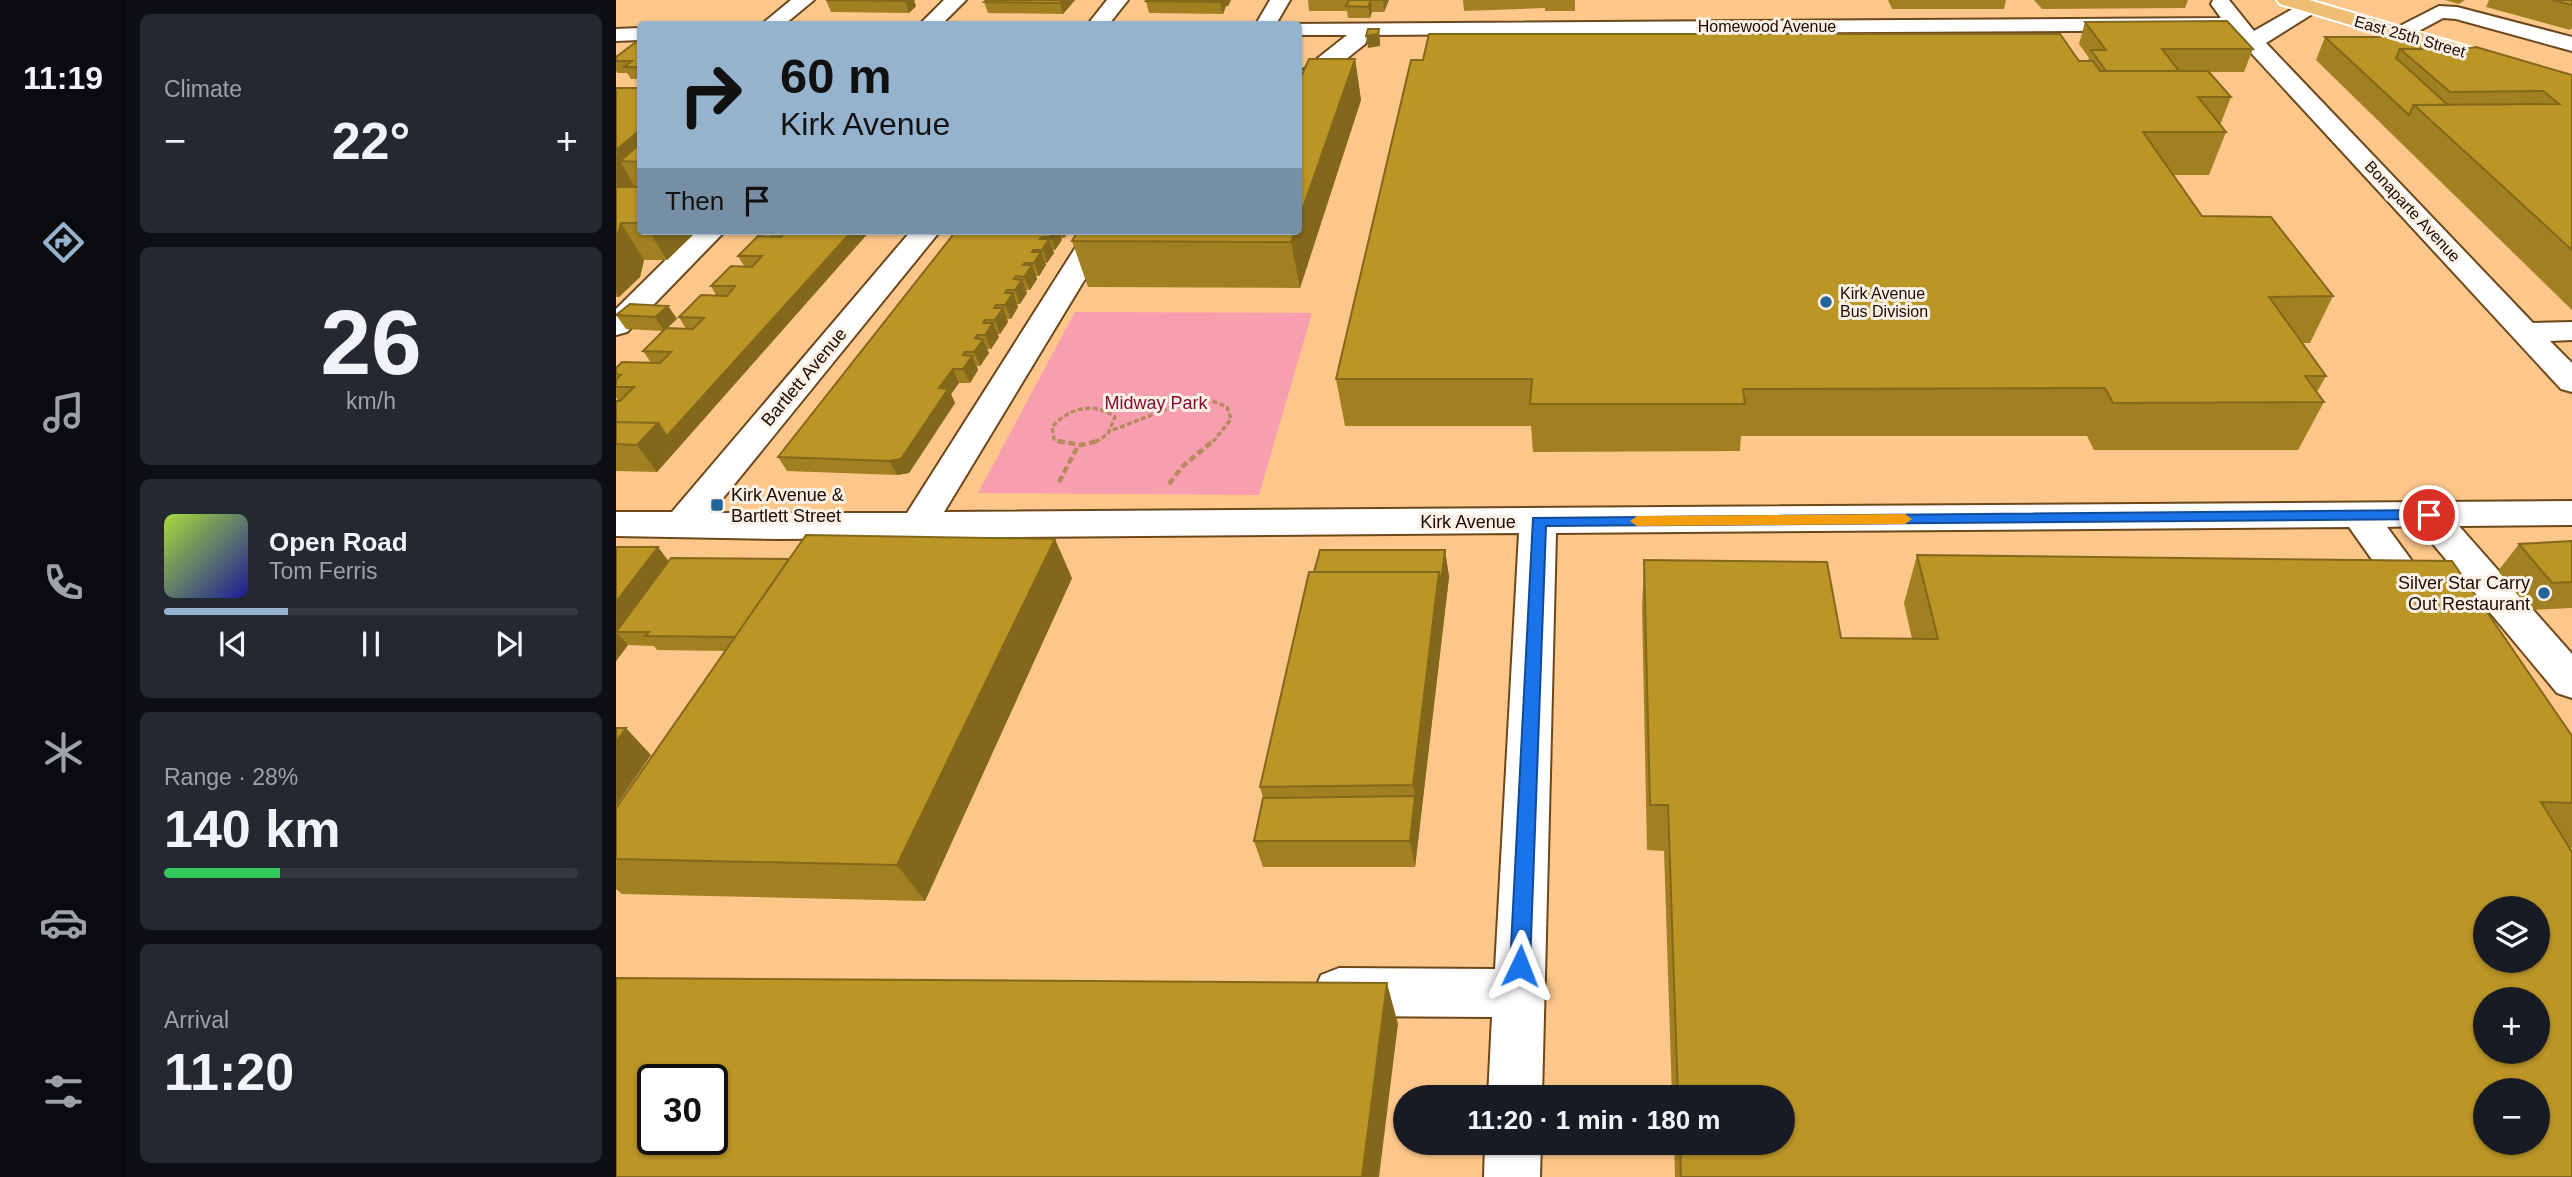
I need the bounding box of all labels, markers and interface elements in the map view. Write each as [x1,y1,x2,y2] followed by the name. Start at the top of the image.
[2352,12,2468,61] street label: East 25th Street
[1698,18,1836,35] street label: Homewood Avenue
[665,49,756,140] icon: right
[780,49,892,103] text: 60 m
[23,60,103,96] text: 11:19
[164,76,242,102] text: Climate
[780,106,950,142] text: Kirk Avenue
[332,112,410,170] text: 22°
[164,120,186,162] text: −
[556,120,578,162] text: +
[2362,158,2464,265] street label: Bonaparte Avenue
[738,182,776,220] icon: arrive
[665,186,724,216] text: Then
[39,218,88,267] icon: directions
[1840,285,1928,320] place label: Kirk Avenue Bus Division
[320,292,422,393] text: 26
[1818,294,1834,310] marker: Kirk Avenue Bus Division
[757,324,851,430] street label: Bartlett Avenue
[39,388,88,437] icon: music
[346,388,396,414] text: km/h
[1104,393,1209,413] park label: Midway Park
[731,485,844,526] place label: Kirk Avenue & Bartlett Street
[2399,485,2459,545] pin
[2410,496,2448,534] icon: arrive
[709,497,725,513] marker: Kirk Avenue & Bartlett Street
[1420,512,1516,532] street label: Kirk Avenue
[269,527,408,557] text: Open Road
[39,558,88,607] icon: phone
[269,558,378,584] text: Tom Ferris
[2398,573,2530,614] place label: Silver Star Carry Out Restaurant
[2536,585,2552,601] marker: Silver Star Carry Out Restaurant
[214,625,252,663] icon: previous
[352,625,390,663] icon: pause
[490,625,528,663] icon: next
[39,728,88,777] icon: climate
[164,764,298,790] text: Range · 28%
[164,800,340,858] text: 140 km
[2473,896,2550,1155] map controls
[2473,896,2550,973] button: layers
[39,898,88,947] icon: car
[1483,929,1557,1003] position arrow
[2473,987,2550,1064] button: +
[164,1007,229,1033] text: Arrival
[164,1043,294,1101] text: 11:20
[637,1064,728,1155] speed limit sign: 30
[39,1067,88,1116] icon: filters
[2473,1078,2550,1155] button: −
[1468,1105,1720,1135] text: 11:20 · 1 min · 180 m

